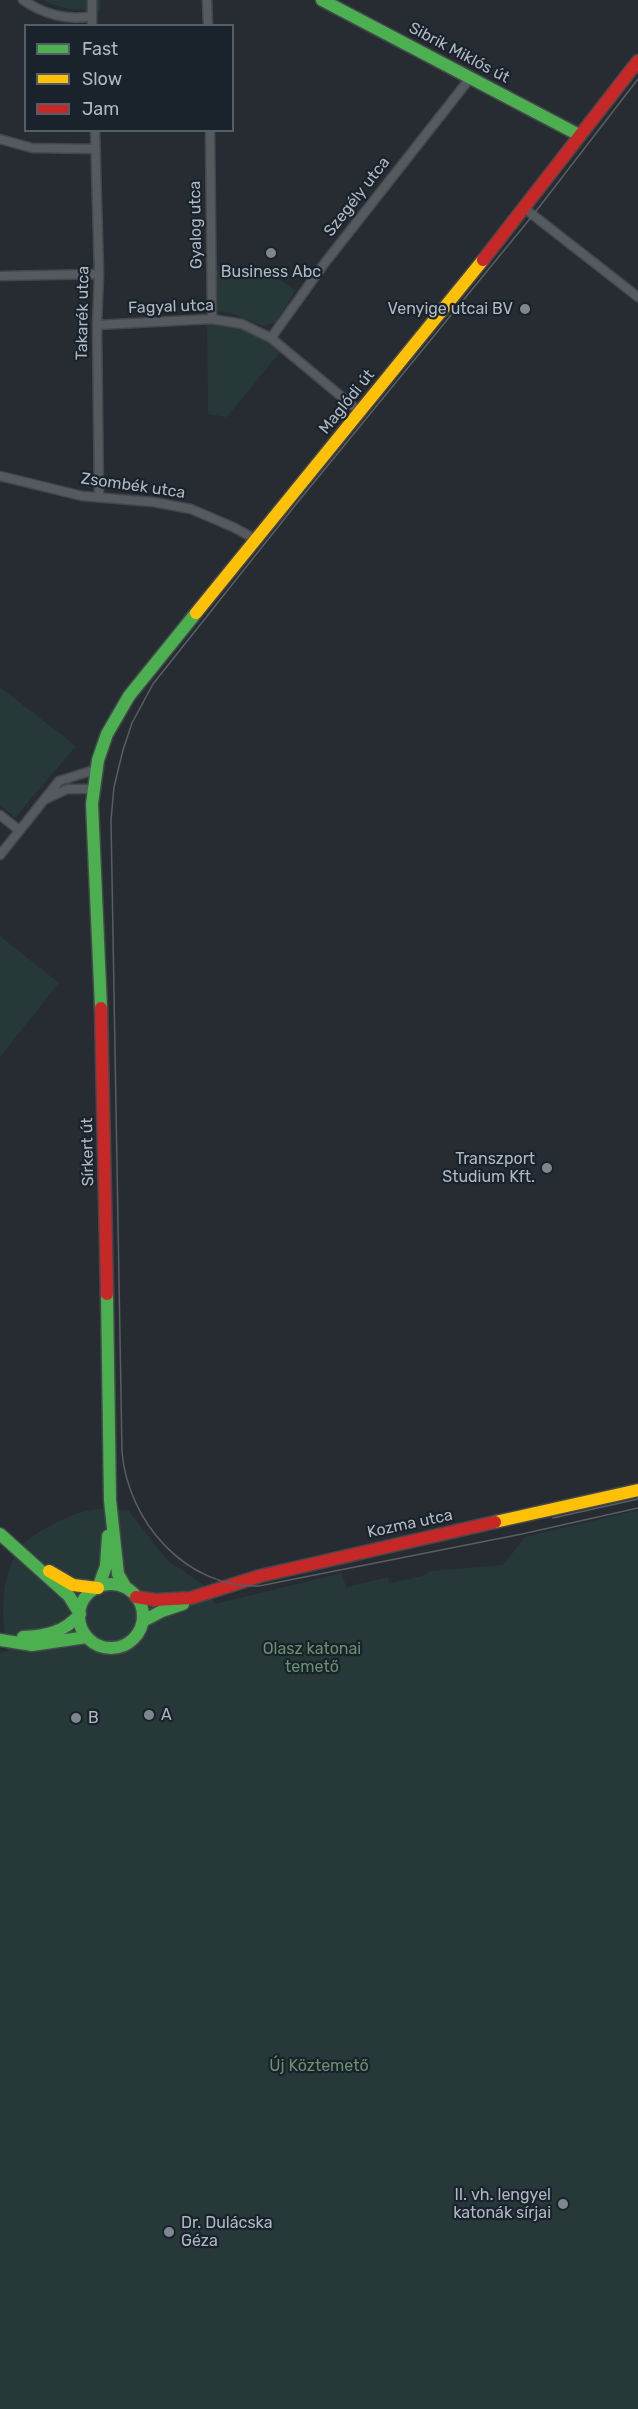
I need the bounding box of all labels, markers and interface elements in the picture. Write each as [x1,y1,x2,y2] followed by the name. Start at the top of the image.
[405,18,513,88] street label: Sibrik Miklós út
[24,24,234,132] legend
[82,38,118,60] text: Fast
[82,68,122,90] text: Slow
[82,98,119,120] text: Jam
[320,153,394,241] street label: Szegély utca
[186,181,206,269] street label: Gyalog utca
[264,246,278,260] marker: Business Abc
[221,262,321,282] place label: Business Abc
[73,266,93,360] street label: Takarék utca
[128,296,214,318] street label: Fagyal utca
[388,299,513,319] place label: Venyige utcai BV
[518,302,532,316] marker: Venyige utcai BV
[315,366,379,438] street label: Maglódi út
[80,469,186,503] street label: Zsombék utca
[78,1117,98,1187] street label: Sírkert út
[442,1149,535,1187] place label: Transzport Studium Kft.
[540,1161,554,1175] marker: Transzport Studium Kft.
[365,1506,455,1542] street label: Kozma utca
[263,1639,361,1677] park label: Olasz katonai temető
[161,1705,172,1725] place label: A
[88,1708,99,1728] place label: B
[142,1708,156,1722] marker: A
[69,1711,83,1725] marker: B
[269,2056,369,2076] park label: Új Köztemető
[453,2185,551,2223] place label: II. vh. lengyel katonák sírjai
[556,2197,570,2211] marker: II. vh. lengyel katonák sírjai
[181,2213,272,2251] place label: Dr. Dulácska Géza
[162,2225,176,2239] marker: Dr. Dulácska Géza

